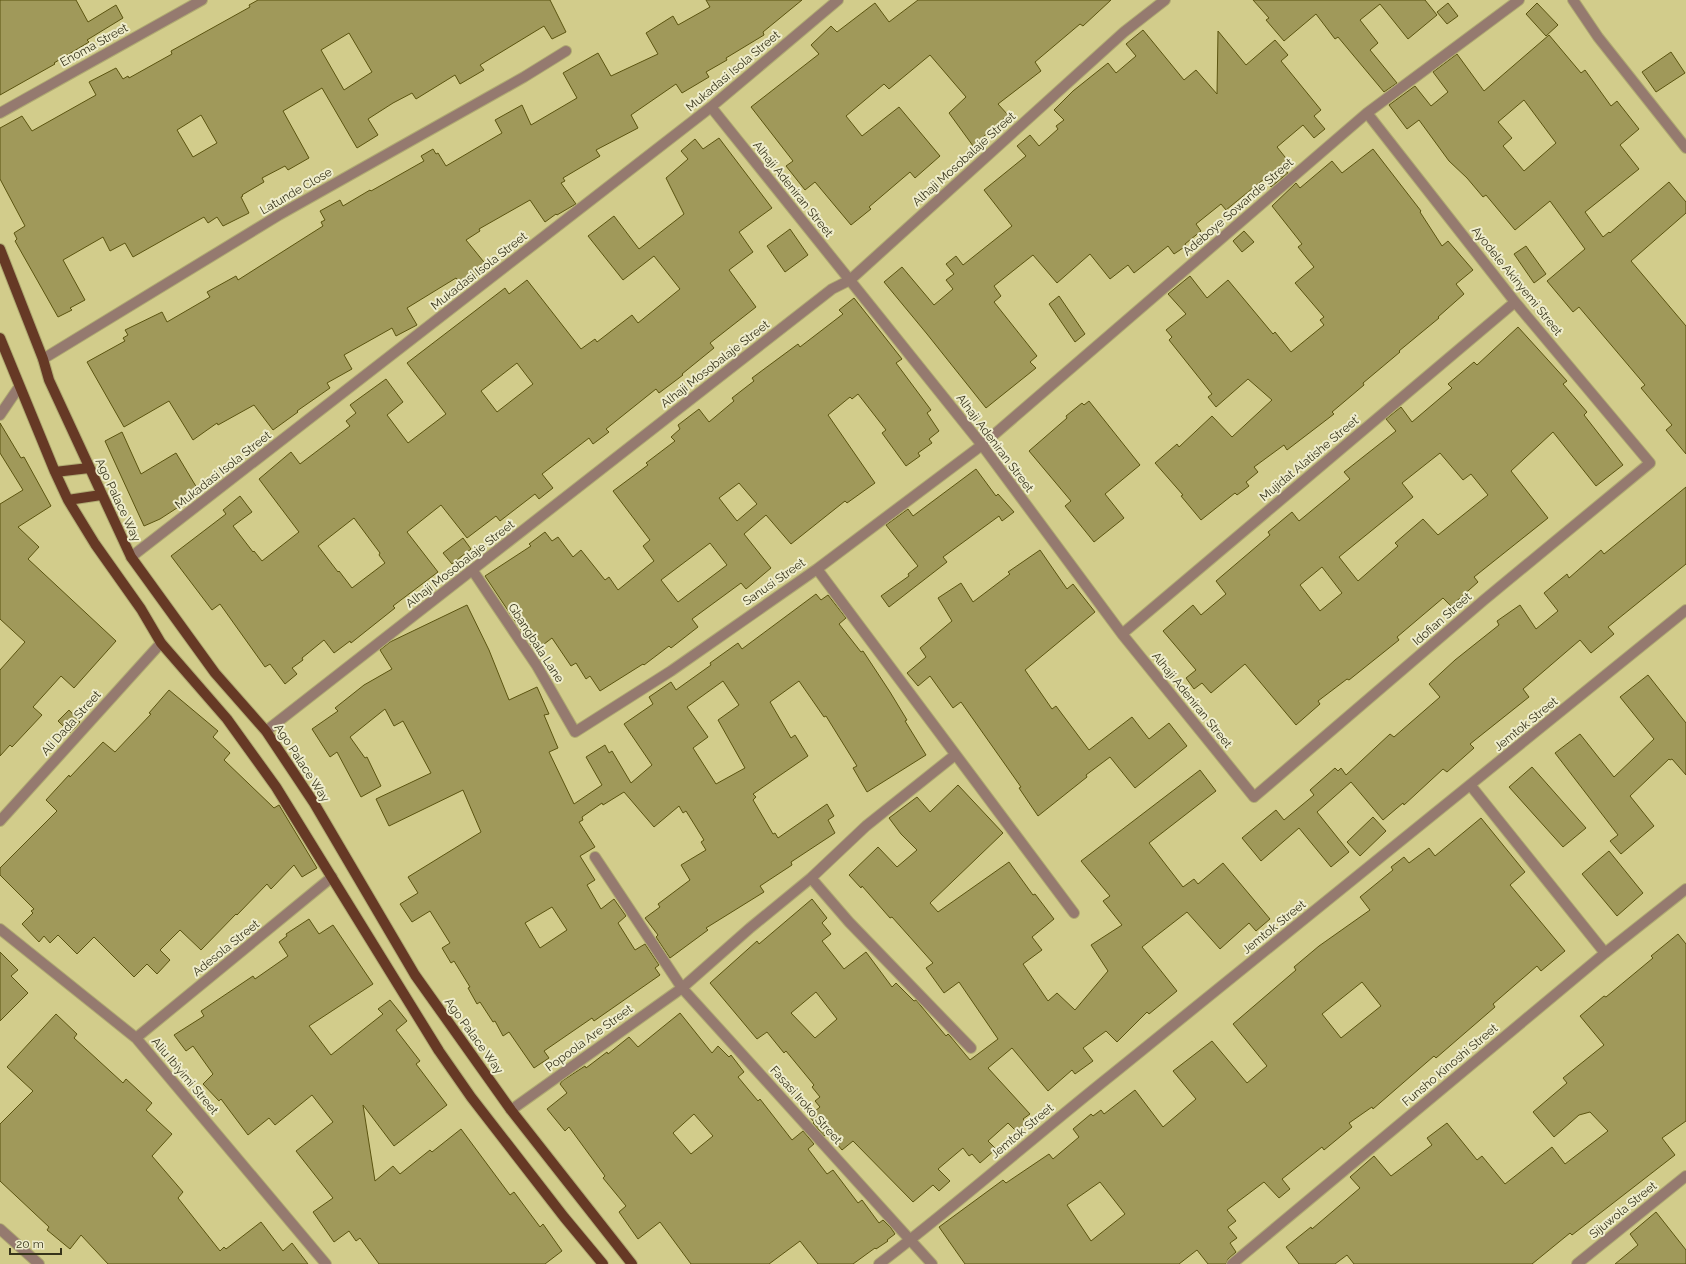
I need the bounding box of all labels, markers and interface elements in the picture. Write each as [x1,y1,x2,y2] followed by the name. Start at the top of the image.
[58,21,130,69] street label: Enoma Street
[683,28,783,114] street label: Mukadasi Isola Street
[910,109,1018,209] street label: Alhaji Mosobalaje Street
[750,138,836,240] street label: Alhaji Adeniran Street
[1180,155,1296,259] street label: Adeboye Sowande Street
[258,165,334,217] street label: Latunde Close
[1469,224,1565,338] street label: Ayodele Akinyemi Street
[428,229,530,313] street label: Mukadasi Isola Street
[658,317,772,411] street label: Alhaji Mosobalaje Street
[954,391,1036,495] street label: Alhaji Adeniran Street
[1257,412,1363,504] street label: Mujidat Alatishe Street'
[172,428,274,512] street label: Mukadasi Isola Street
[93,456,144,544] street label: Ago Palace Way
[403,517,517,611] street label: Alhaji Mosobalaje Street
[740,555,808,609] street label: Sanusi Street
[1410,590,1474,648] street label: Idofian Street
[505,601,567,685] street label: Gbangbala Lane
[1149,649,1235,751] street label: Alhaji Adeniran Street
[38,688,104,758] street label: Ali Dada Street
[1492,694,1560,754] street label: Jemtok Street
[272,721,333,805] street label: Ago Palace Way
[1240,897,1308,957] street label: Jemtok Street
[190,917,262,979] street label: Adesola Street
[442,995,506,1077] street label: Ago Palace Way
[543,1002,635,1074] street label: Popoola Are Street
[1400,1021,1500,1109] street label: Funsho Kinoshi Street
[149,1035,221,1117] street label: Aliu Ibiyimi Street
[767,1063,845,1147] street label: Fasasi Iroko Street
[988,1101,1056,1161] street label: Jemtok Street
[1587,1179,1659,1241] street label: Sijuwola Street
[10,1230,61,1256] scale bar
[16,1237,44,1251] text: 20 m

